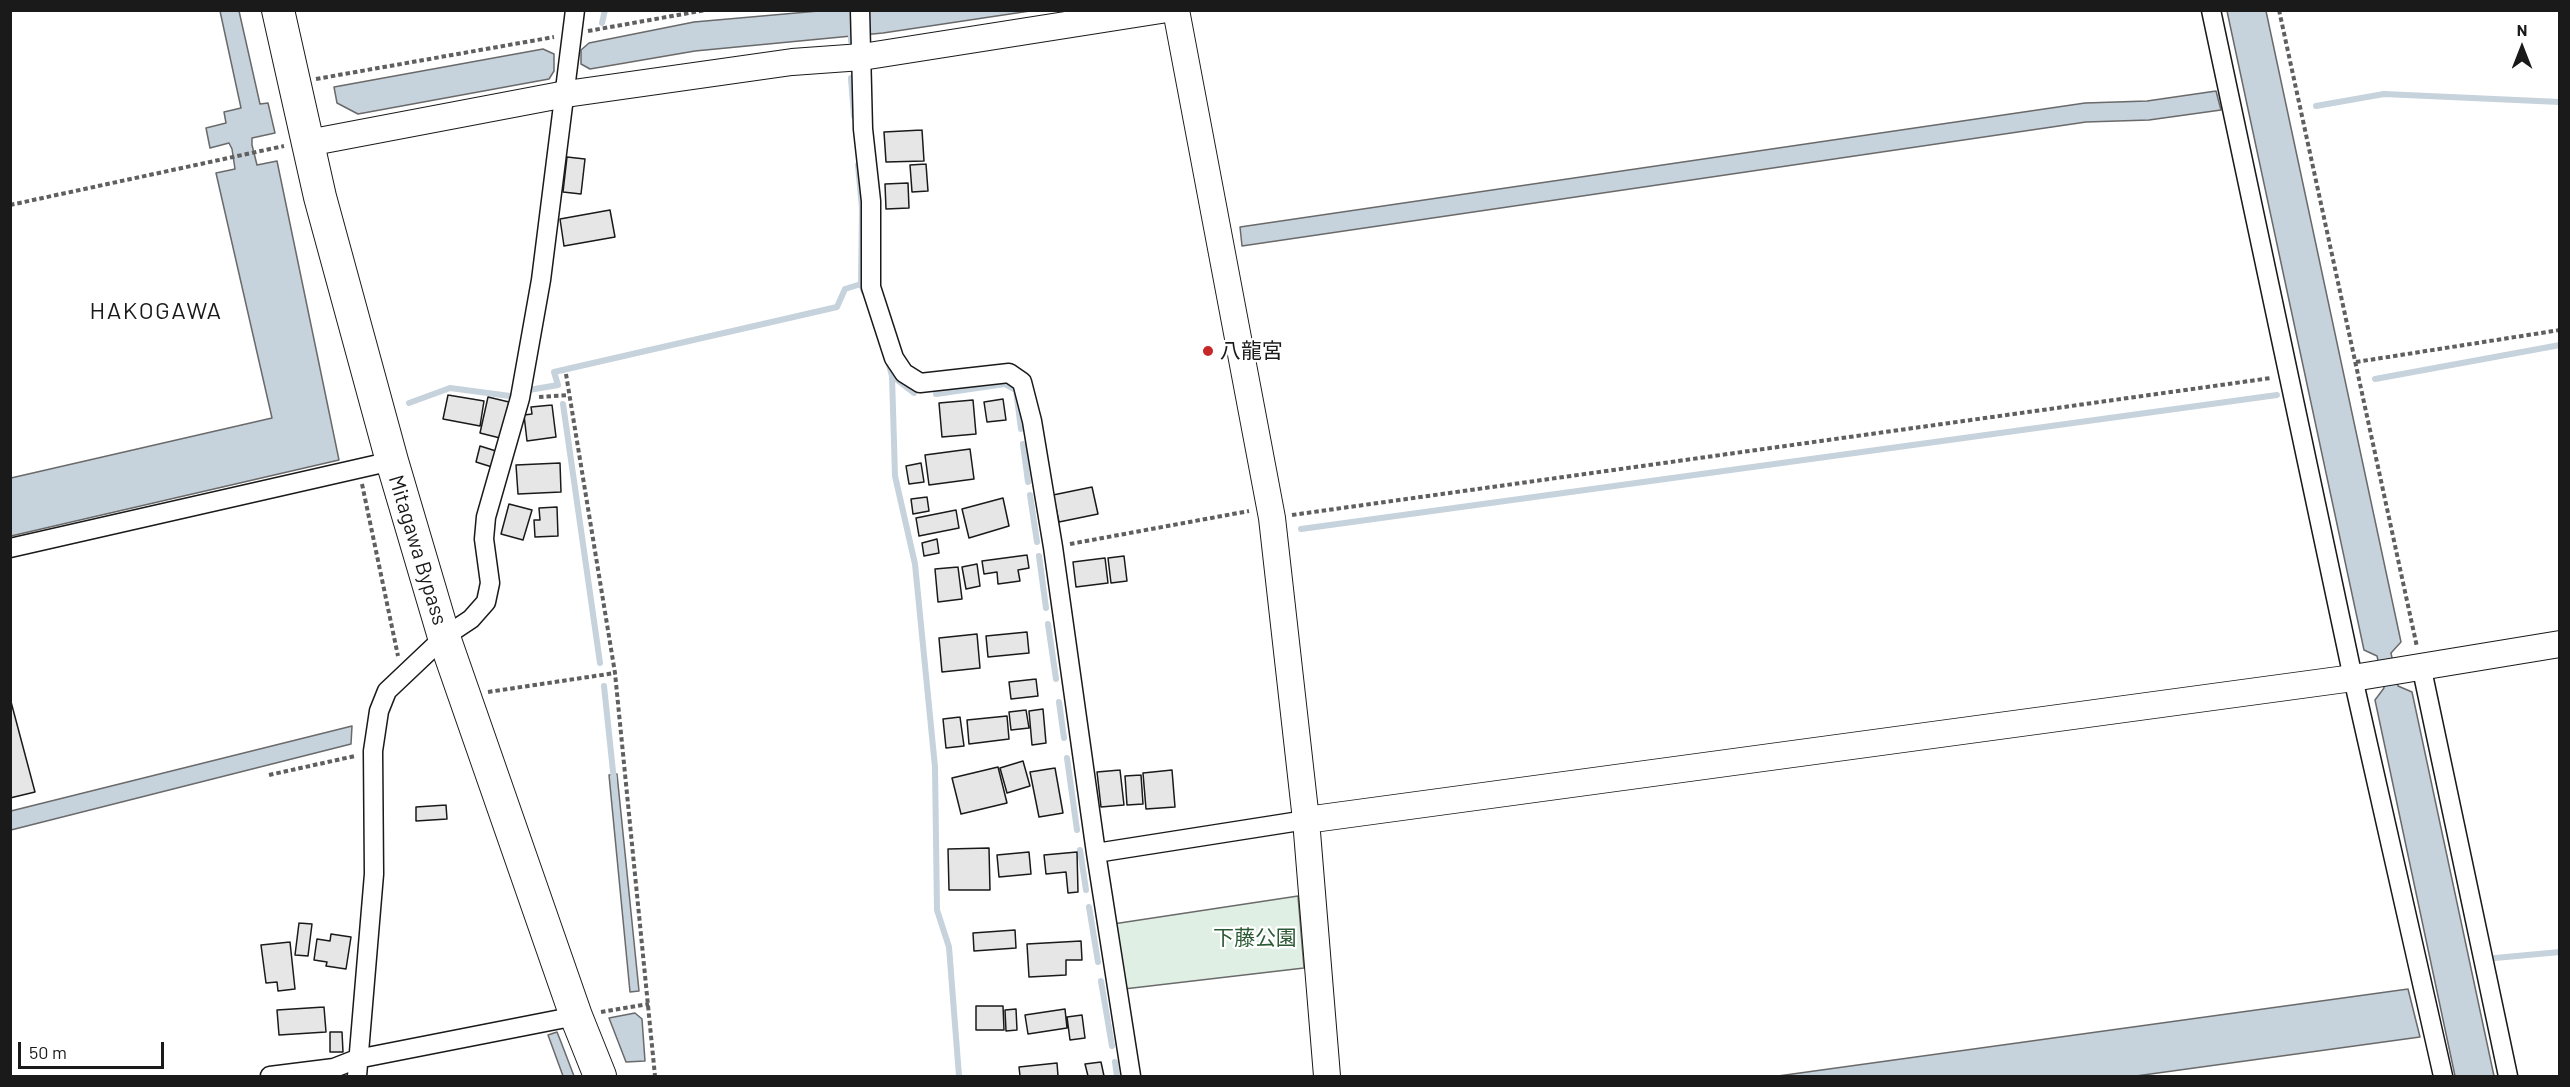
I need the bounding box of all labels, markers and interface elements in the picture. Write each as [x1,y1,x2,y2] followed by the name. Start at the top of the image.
[2492,18,2552,78] north arrow
[2517,20,2527,39] text: N
[89,297,223,325] district label: HAKOGAWA
[1220,338,1283,364] place label: 八龍宮
[1201,344,1215,358] marker: 八龍宮
[383,472,453,628] street label: Mitagawa Bypass
[1213,925,1297,951] park label: 下藤公園
[21,1030,166,1068] scale bar
[29,1041,67,1063] text: 50 m

